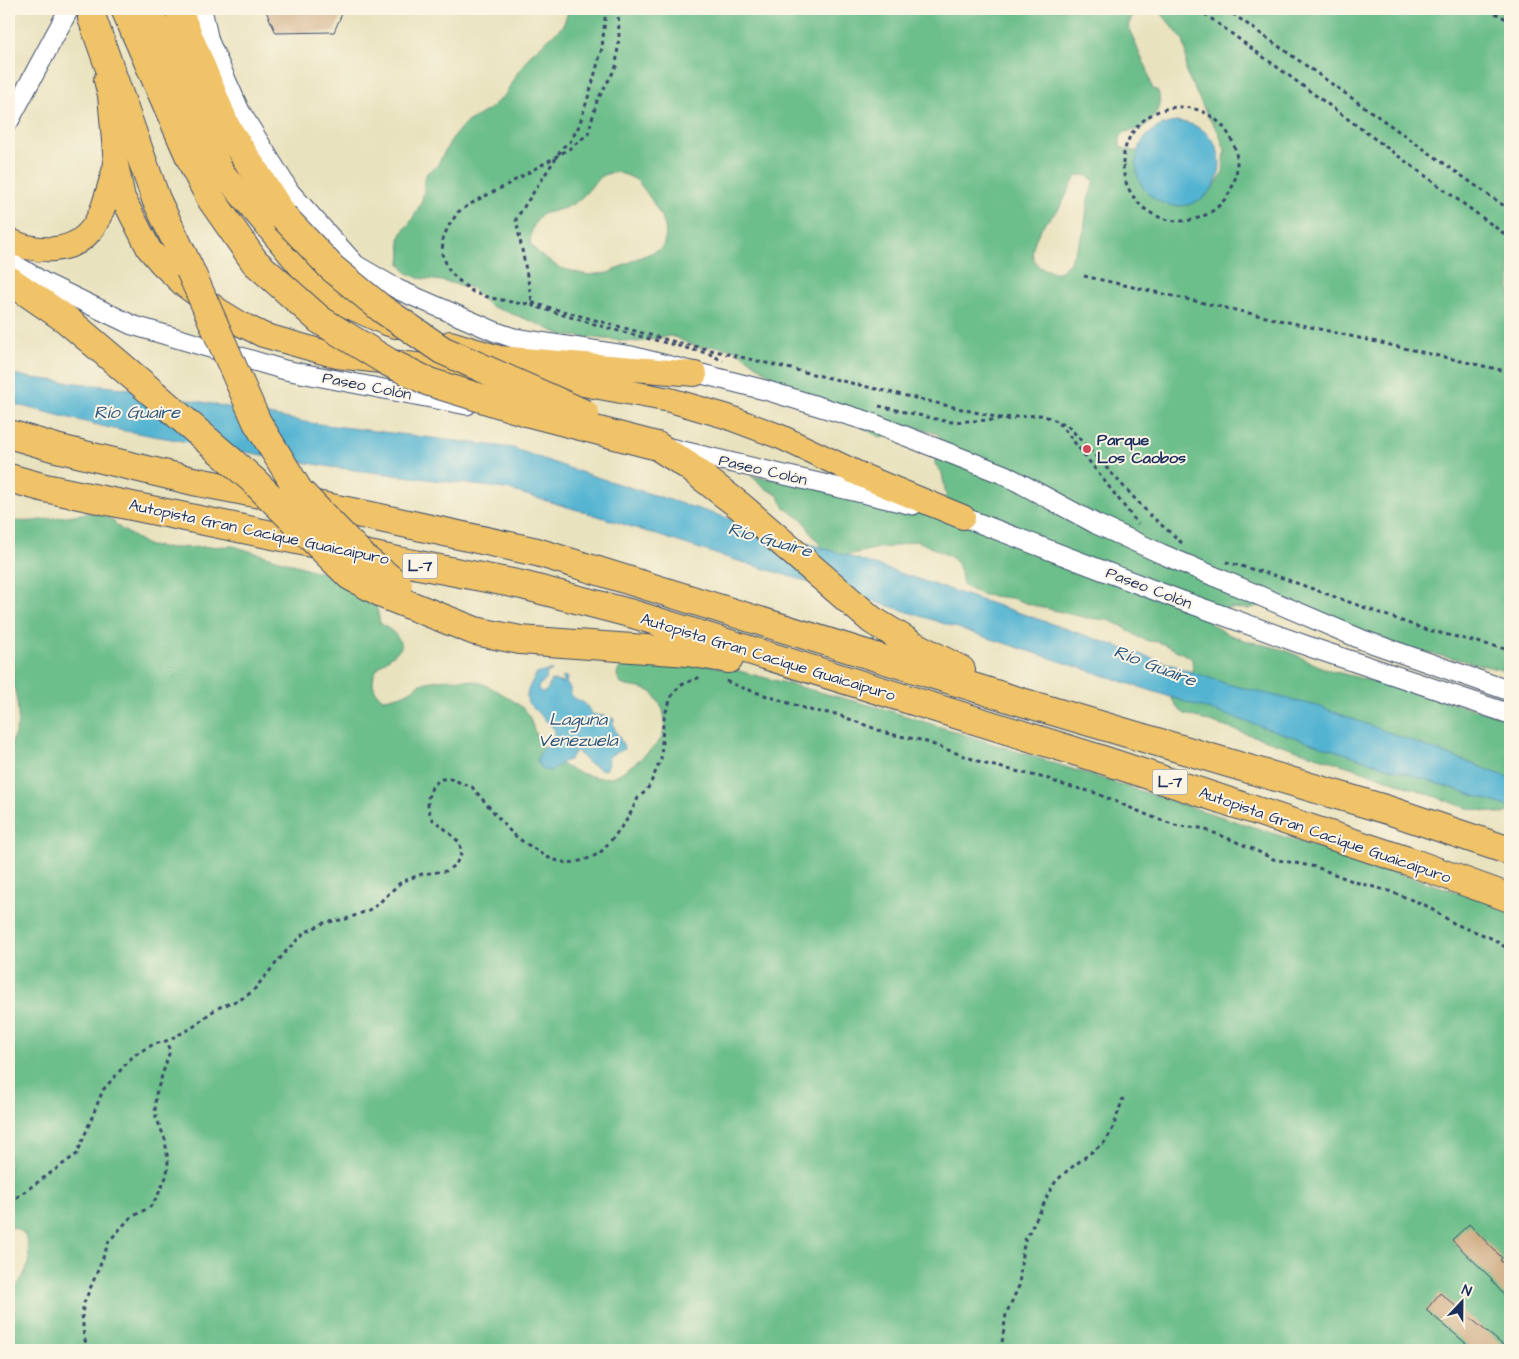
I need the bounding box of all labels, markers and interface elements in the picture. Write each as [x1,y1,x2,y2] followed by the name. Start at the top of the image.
[321,367,413,405] street label: Paseo Colón
[94,400,181,425] water label: Río Guaire
[1097,429,1186,469] place label: Parque Los Caobos
[1081,443,1093,455] marker: Parque Los Caobos
[717,449,809,491] street label: Paseo Colón
[127,494,391,570] street label: Autopista Gran Cacique Guaicaipuro
[725,516,816,564] water label: Río Guaire
[402,554,438,578] road number: L-7
[1103,562,1195,614] street label: Paseo Colón
[638,608,898,706] street label: Autopista Gran Cacique Guaicaipuro
[1110,639,1201,694] water label: Río Guaire
[538,707,619,753] water label: Laguna Venezuela
[1152,770,1188,794] road number: L-7
[1196,781,1454,889] street label: Autopista Gran Cacique Guaicaipuro
[1436,1276,1486,1326] north arrow
[1459,1280,1475,1302] text: N

